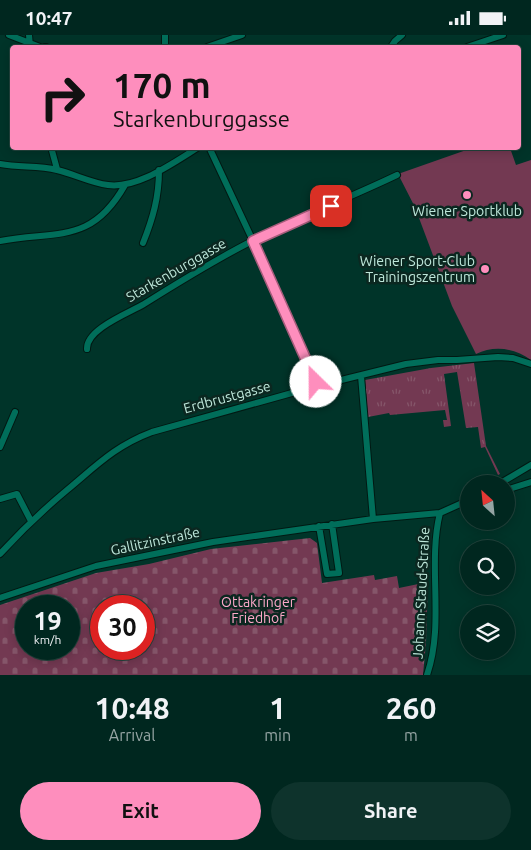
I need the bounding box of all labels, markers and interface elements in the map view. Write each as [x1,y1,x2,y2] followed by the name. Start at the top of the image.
[25,7,73,29] text: 10:47
[30,65,95,130] icon: right
[113,65,211,105] text: 170 m
[113,106,290,131] text: Starkenburggasse
[310,185,352,227] pin
[461,189,473,201] marker: Wiener Sportklub
[317,192,345,220] icon: arrive
[412,203,522,219] place label: Wiener Sportklub
[123,235,229,305] street label: Starkenburggasse
[360,253,475,285] place label: Wiener Sport-Club Trainingszentrum
[479,263,491,275] marker: Wiener Sport-Club Trainingszentrum
[289,355,341,407] position arrow
[182,378,272,416] street label: Erdbrustgasse
[460,475,515,530] north arrow
[460,475,515,660] map controls
[109,524,201,558] street label: Gallitzinstraße
[410,527,432,659] street label: Johann-Staud-Straße
[460,540,515,595] button: search
[221,594,296,626] park label: Ottakringer Friedhof
[90,595,155,660] speed limit sign: 30
[460,605,515,660] button: layers
[33,607,62,635] text: 19
[34,633,61,646] text: km/h
[95,691,170,725] text: 10:48
[269,691,286,725] text: 1
[386,691,436,725] text: 260
[109,726,155,744] text: Arrival
[264,726,291,744] text: min
[404,726,418,744] text: m
[20,782,261,840] button: Exit
[271,782,511,840] button: Share

